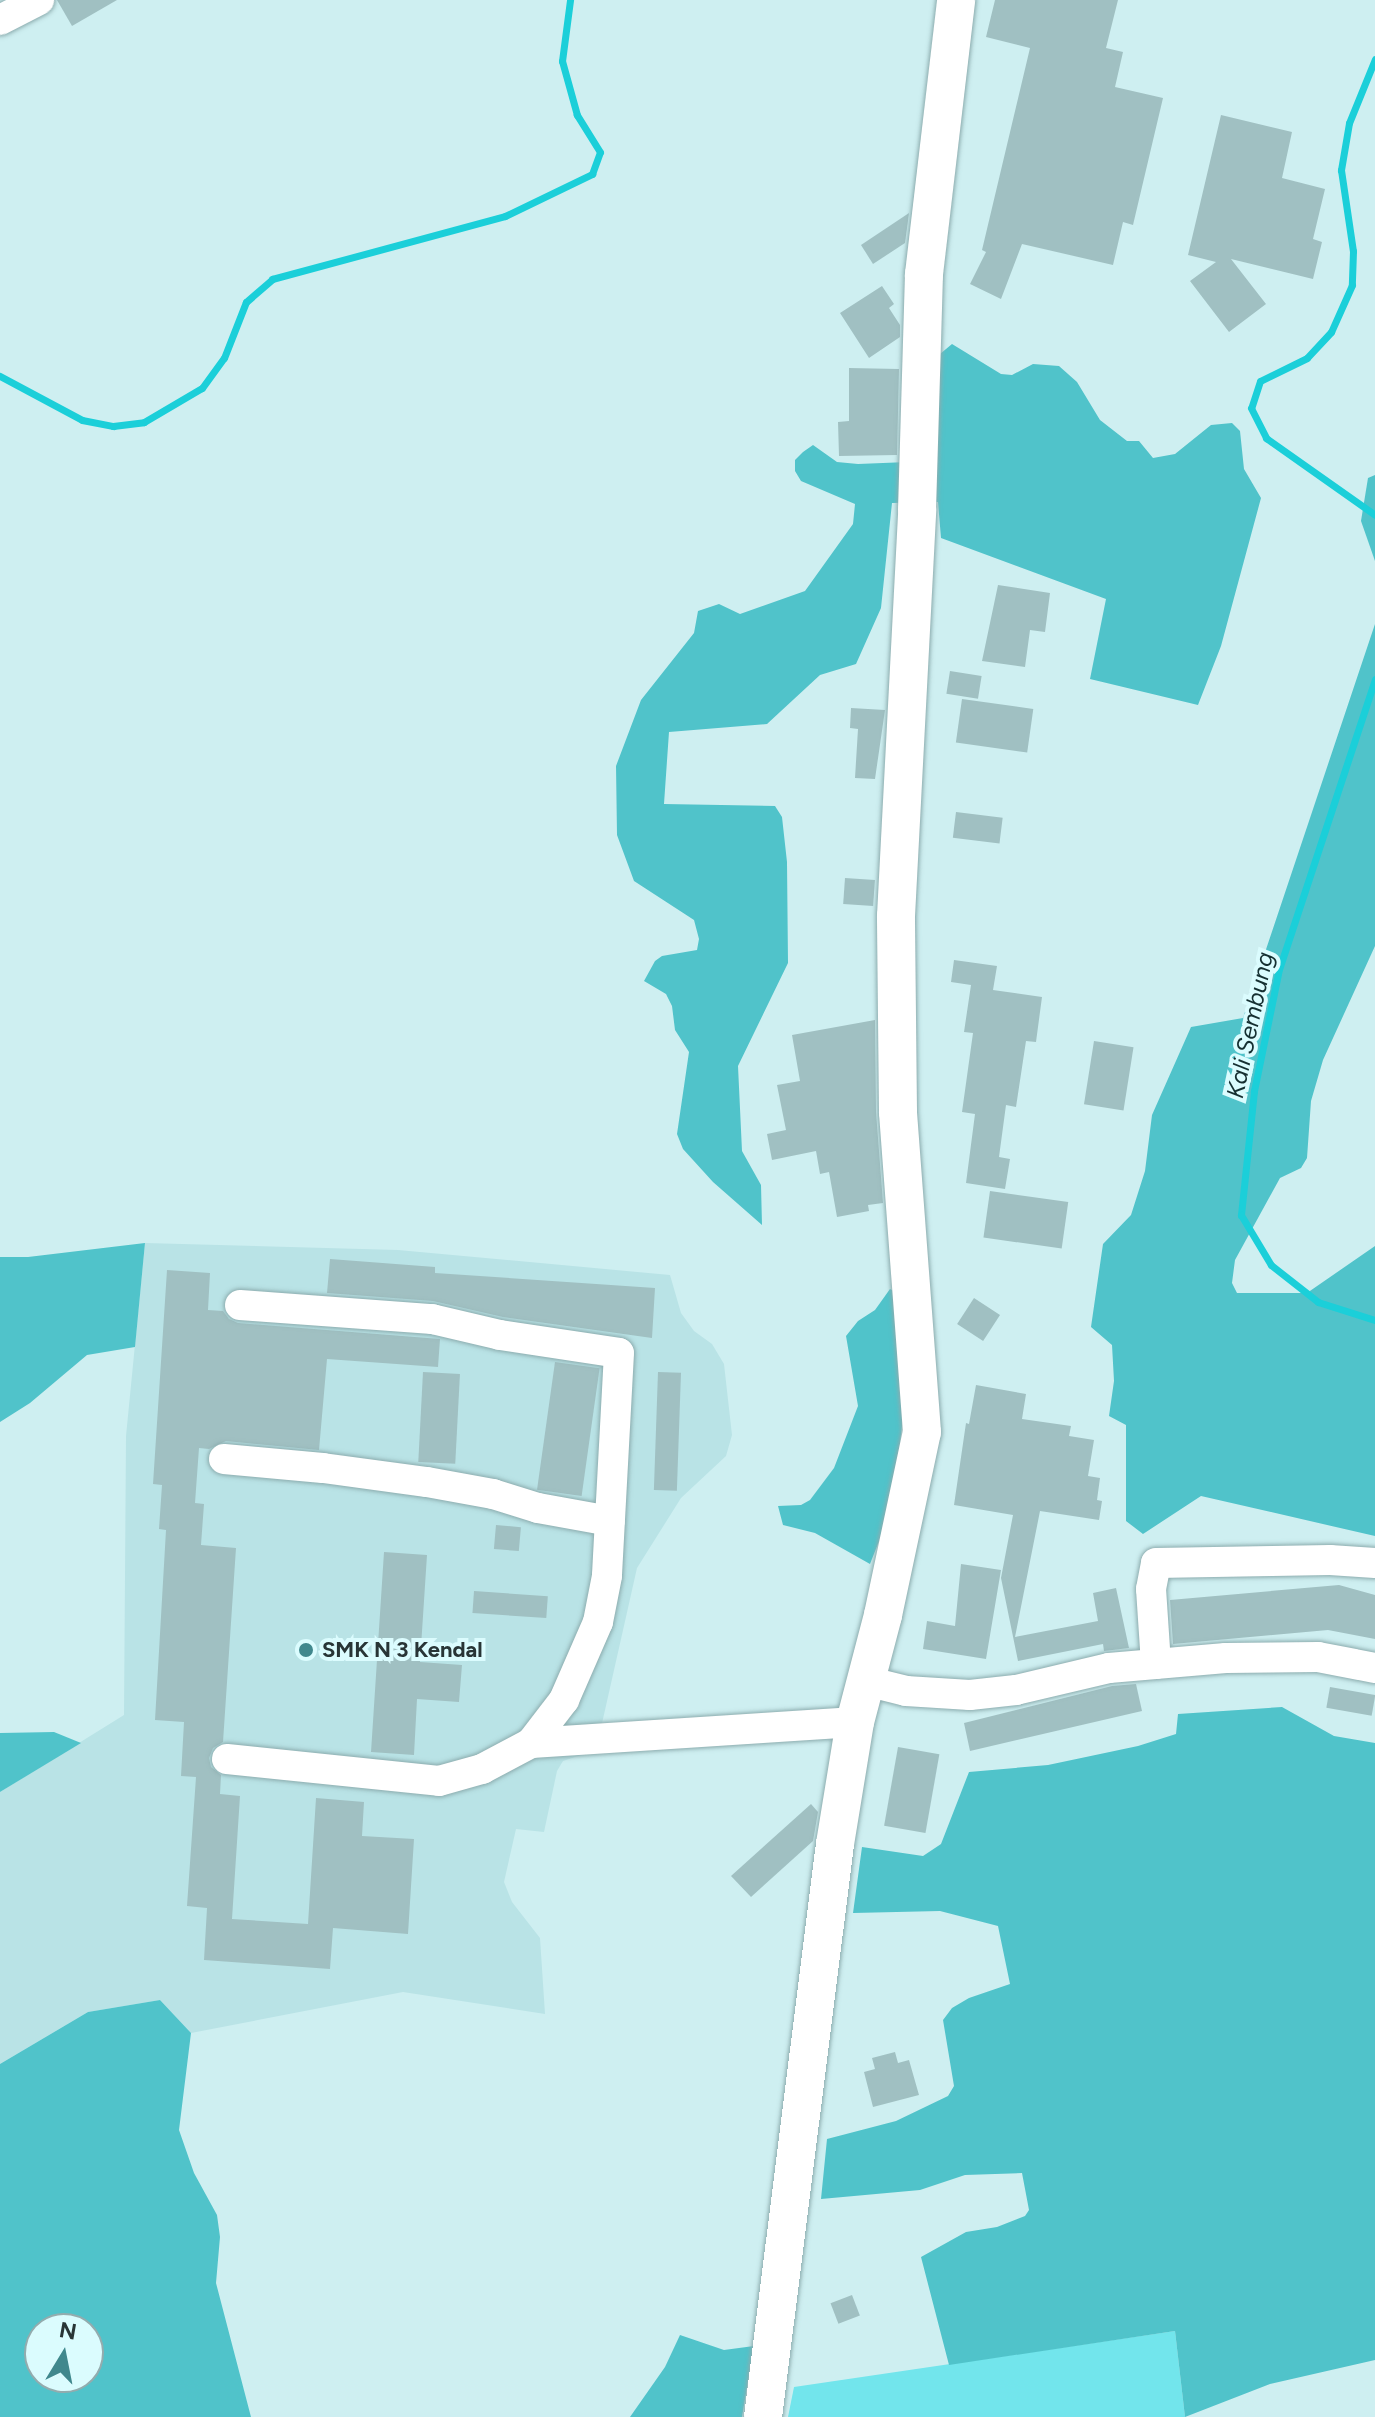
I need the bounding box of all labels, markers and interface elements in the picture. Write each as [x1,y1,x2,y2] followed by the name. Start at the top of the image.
[1220,949,1280,1101] water label: Kali Sembung
[322,1637,483,1663] place label: SMK N 3 Kendal
[297,1641,315,1659] marker: SMK N 3 Kendal
[24,2313,104,2393] north arrow
[57,2316,79,2346] text: N

